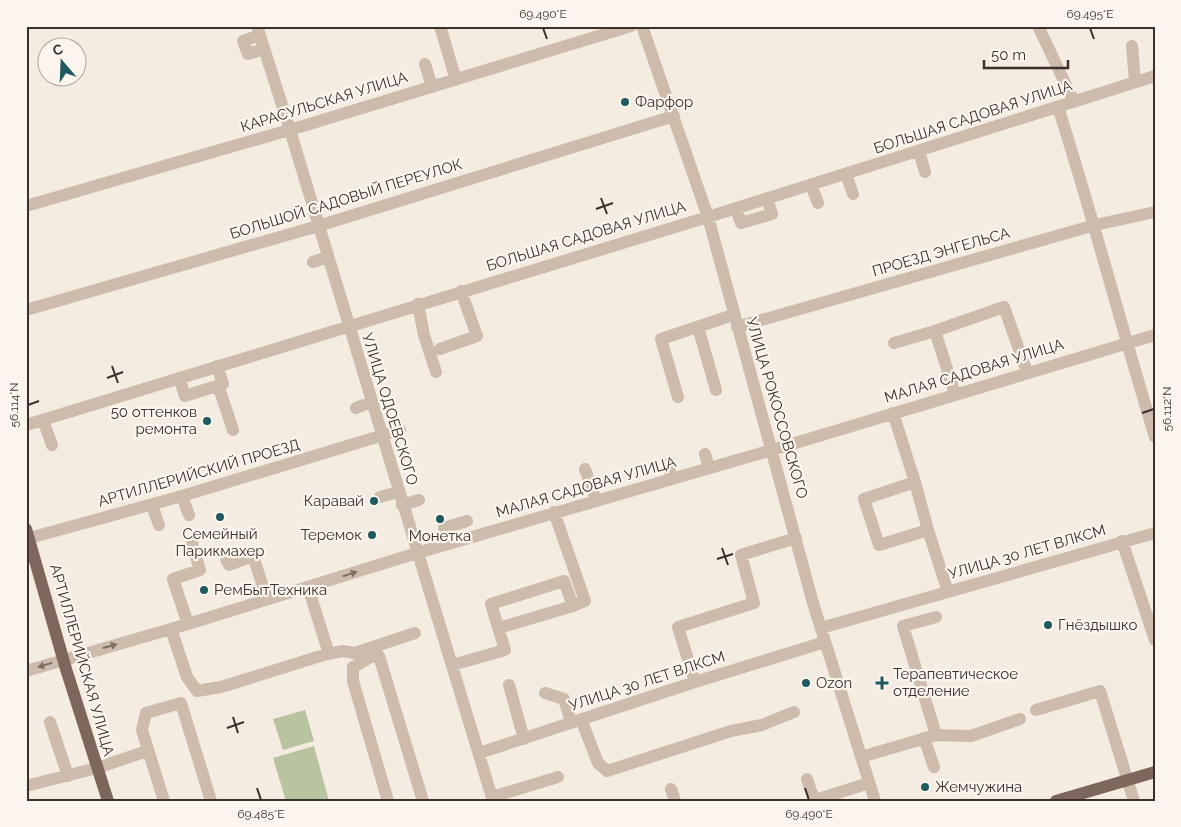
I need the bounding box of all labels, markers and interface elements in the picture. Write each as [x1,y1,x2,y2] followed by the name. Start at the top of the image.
[519,7,567,21] text: 69.490°E
[1066,7,1114,21] text: 69.495°E
[38,38,88,88] north arrow
[984,38,1067,70] scale bar
[51,40,65,59] text: С
[991,46,1026,64] text: 50 m
[238,68,410,136] street label: КАРАСУЛЬСКАЯ УЛИЦА
[871,76,1075,158] street label: БОЛЬШАЯ САДОВАЯ УЛИЦА
[635,93,693,111] place label: Фарфор
[619,96,631,108] marker: Фарфор
[228,155,465,243] street label: БОЛЬШОЙ САДОВЫЙ ПЕРЕУЛОК
[484,197,688,275] street label: БОЛЬШАЯ САДОВАЯ УЛИЦА
[870,224,1012,280] street label: ПРОЕЗД ЭНГЕЛЬСА
[742,315,812,501] street label: УЛИЦА РОКОССОВСКОГО
[358,331,422,487] street label: УЛИЦА ОДОЕВСКОГО
[882,335,1066,407] street label: МАЛАЯ САДОВАЯ УЛИЦА
[7,382,21,428] text: 56.114°N
[1160,387,1174,431] text: 56.112°N
[111,403,197,438] place label: 50 оттенков ремонта
[201,415,213,427] marker: 50 оттенков ремонта
[96,436,302,510] street label: АРТИЛЛЕРИЙСКИЙ ПРОЕЗД
[494,453,678,521] street label: МАЛАЯ САДОВАЯ УЛИЦА
[304,492,364,510] place label: Каравай
[368,495,380,507] marker: Каравай
[214,511,226,523] marker: Семейный Парикмахер
[434,513,446,525] marker: Монетка
[946,521,1108,583] street label: УЛИЦА 30 ЛЕТ ВЛКСМ
[175,525,265,560] place label: Семейный Парикмахер
[300,526,362,544] place label: Теремок
[409,527,471,545] place label: Монетка
[366,529,378,541] marker: Теремок
[46,562,118,758] street label: АРТИЛЛЕРИЙСКАЯ УЛИЦА
[342,570,357,577] one-way arrow
[214,581,327,599] place label: РемБытТехника
[198,584,210,596] marker: РемБытТехника
[1058,616,1137,634] place label: Гнёздышко
[1042,619,1054,631] marker: Гнёздышко
[103,642,118,650] one-way arrow
[567,647,727,715] street label: УЛИЦА 30 ЛЕТ ВЛКСМ
[37,662,52,669] one-way arrow
[893,665,1018,700] place label: Терапевтическое отделение
[816,674,852,692] place label: Ozon
[875,676,889,690] marker: Терапевтическое отделение
[800,677,812,689] marker: Ozon
[935,778,1022,796] place label: Жемчужина
[919,781,931,793] marker: Жемчужина
[237,807,285,821] text: 69.485°E
[785,807,833,821] text: 69.490°E

